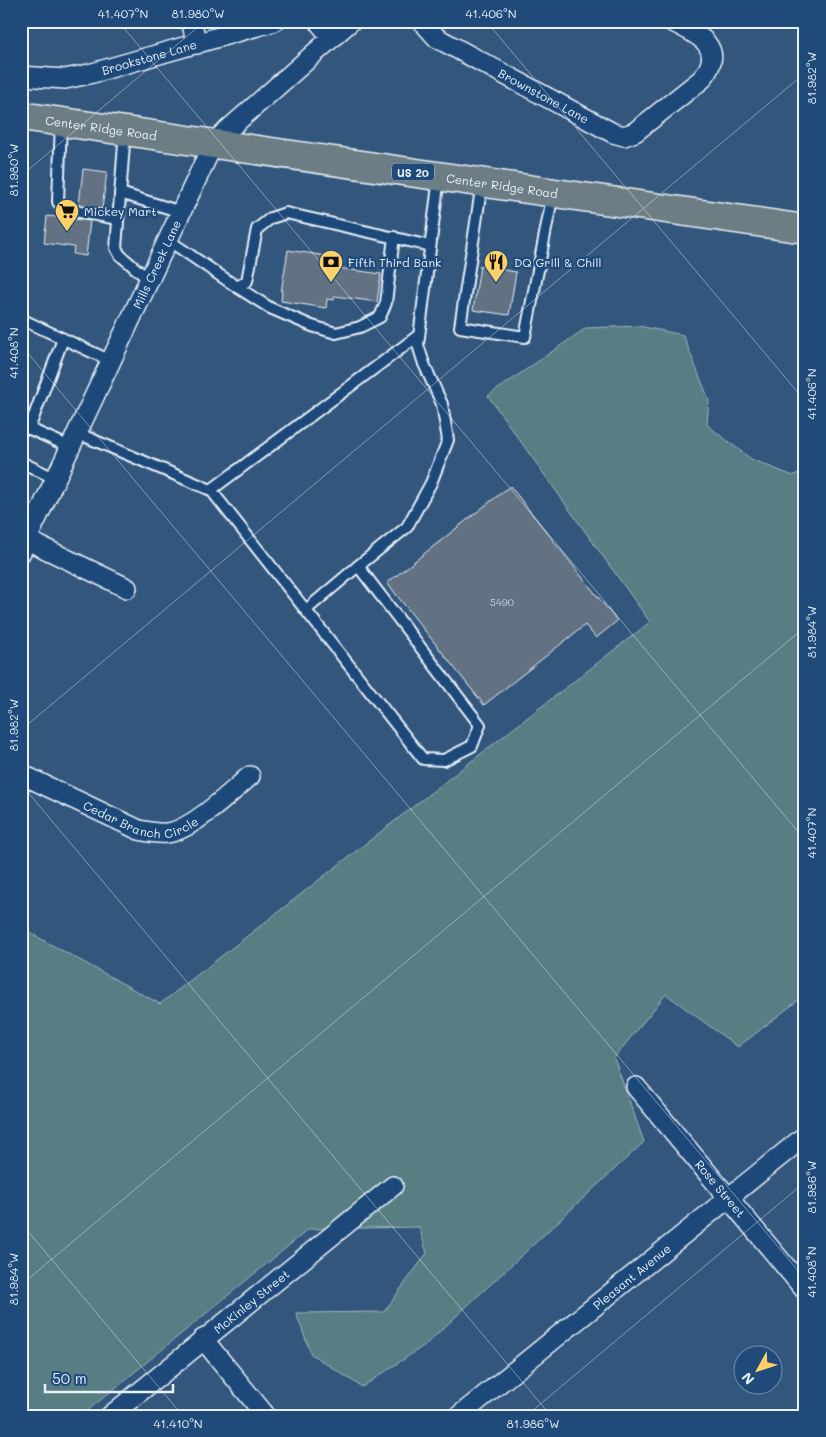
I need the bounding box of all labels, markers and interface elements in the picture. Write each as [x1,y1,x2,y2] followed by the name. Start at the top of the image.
[98,5,148,21] text: 41.407°N
[171,5,225,21] text: 81.980°W
[465,5,517,21] text: 41.406°N
[100,36,198,78] street label: Brookstone Lane
[803,52,819,104] text: 81.982°W
[496,65,592,127] street label: Brownstone Lane
[44,112,158,144] street label: Center Ridge Road
[5,143,21,197] text: 81.980°W
[392,163,434,180] road number: US 20
[445,169,559,201] street label: Center Ridge Road
[54,198,80,232] supermarket icon: Mickey Mart
[84,203,157,219] place label: Mickey Mart
[129,217,184,311] street label: Mills Creek Lane
[318,249,344,283] bank icon: Fifth Third Bank
[483,249,509,283] restaurant icon: DQ Grill & Chill
[348,254,441,270] place label: Fifth Third Bank
[514,254,601,270] place label: DQ Grill & Chill
[5,327,21,379] text: 41.408°N
[803,368,819,420] text: 41.406°N
[490,595,514,609] house number: 5490
[803,606,819,658] text: 81.984°W
[5,699,21,751] text: 81.982°W
[81,797,201,841] street label: Cedar Branch Circle
[803,808,819,858] text: 41.407°N
[692,1156,749,1221] street label: Rose Street
[803,1161,819,1213] text: 81.986°W
[589,1240,674,1313] street label: Pleasant Avenue
[803,1246,819,1298] text: 41.408°N
[5,1253,21,1305] text: 81.984°W
[210,1266,292,1337] street label: McKinley Street
[734,1344,784,1394] north arrow
[45,1362,172,1394] scale bar
[52,1368,87,1388] text: 50 m
[737,1368,758,1389] text: N
[153,1415,203,1431] text: 41.410°N
[507,1415,559,1431] text: 81.986°W

